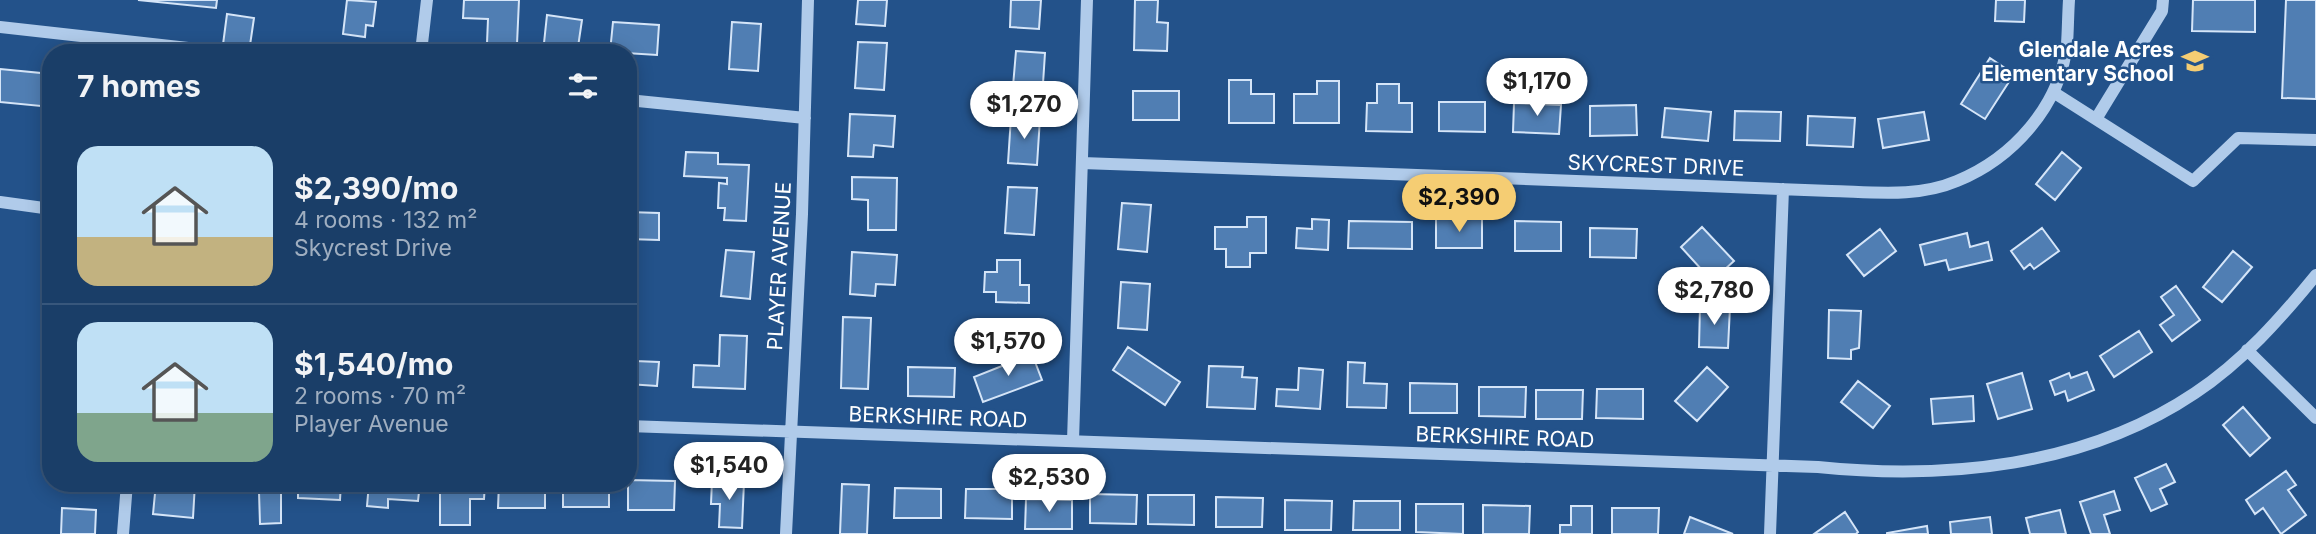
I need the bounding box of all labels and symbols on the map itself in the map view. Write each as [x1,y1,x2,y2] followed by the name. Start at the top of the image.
[1981,37,2174,86] place label: Glendale Acres Elementary School
[2180,46,2210,76] school or university icon: Glendale Acres Elementary School
[1480,58,1594,118] pin: $1,170
[967,82,1081,141] pin: $1,270
[1567,149,1745,181] street label: SKYCREST DRIVE
[1402,174,1516,234] pin: $2,390
[762,181,796,351] street label: PLAYER AVENUE
[1657,268,1771,327] pin: $2,780
[951,318,1065,378] pin: $1,570
[848,401,1028,433] street label: BERKSHIRE ROAD
[1415,421,1595,453] street label: BERKSHIRE ROAD
[672,442,786,502] pin: $1,540
[992,454,1106,514] pin: $2,530

